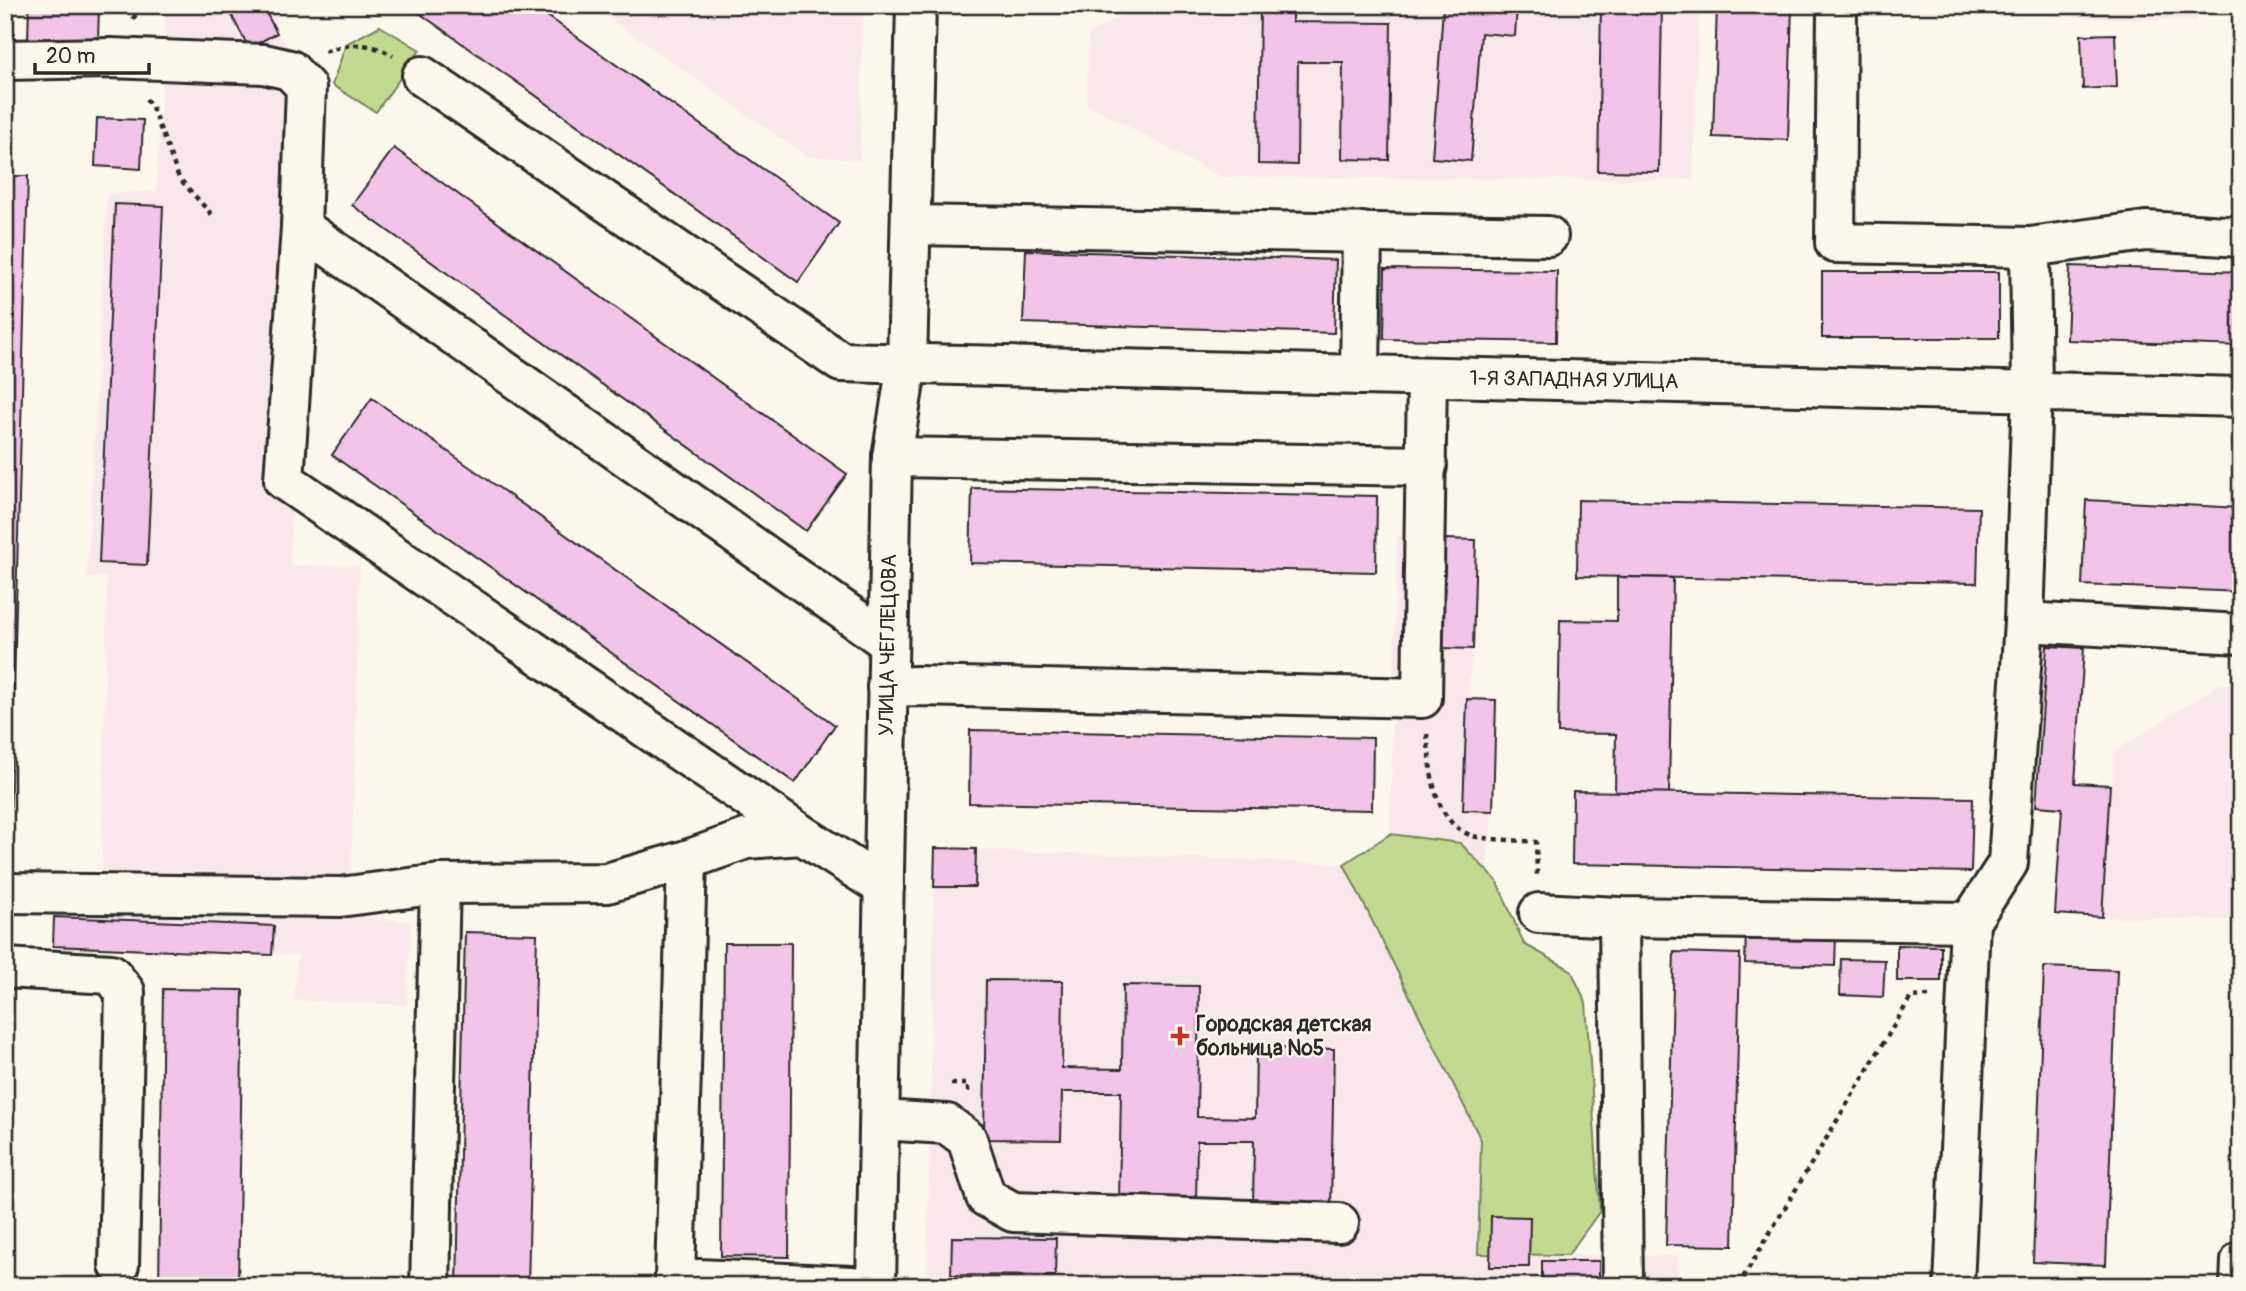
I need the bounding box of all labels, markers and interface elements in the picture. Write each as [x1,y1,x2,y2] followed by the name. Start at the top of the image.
[35,32,149,76] scale bar
[46,43,95,70] text: 20 m
[1469,365,1679,395] street label: 1-Я ЗАПАДНАЯ УЛИЦА
[873,554,903,736] street label: УЛИЦА ЧЕГЛЕЦОВА
[1196,1011,1372,1062] place label: Городская детская больница №5
[1170,1026,1190,1046] marker: Городская детская больница №5

